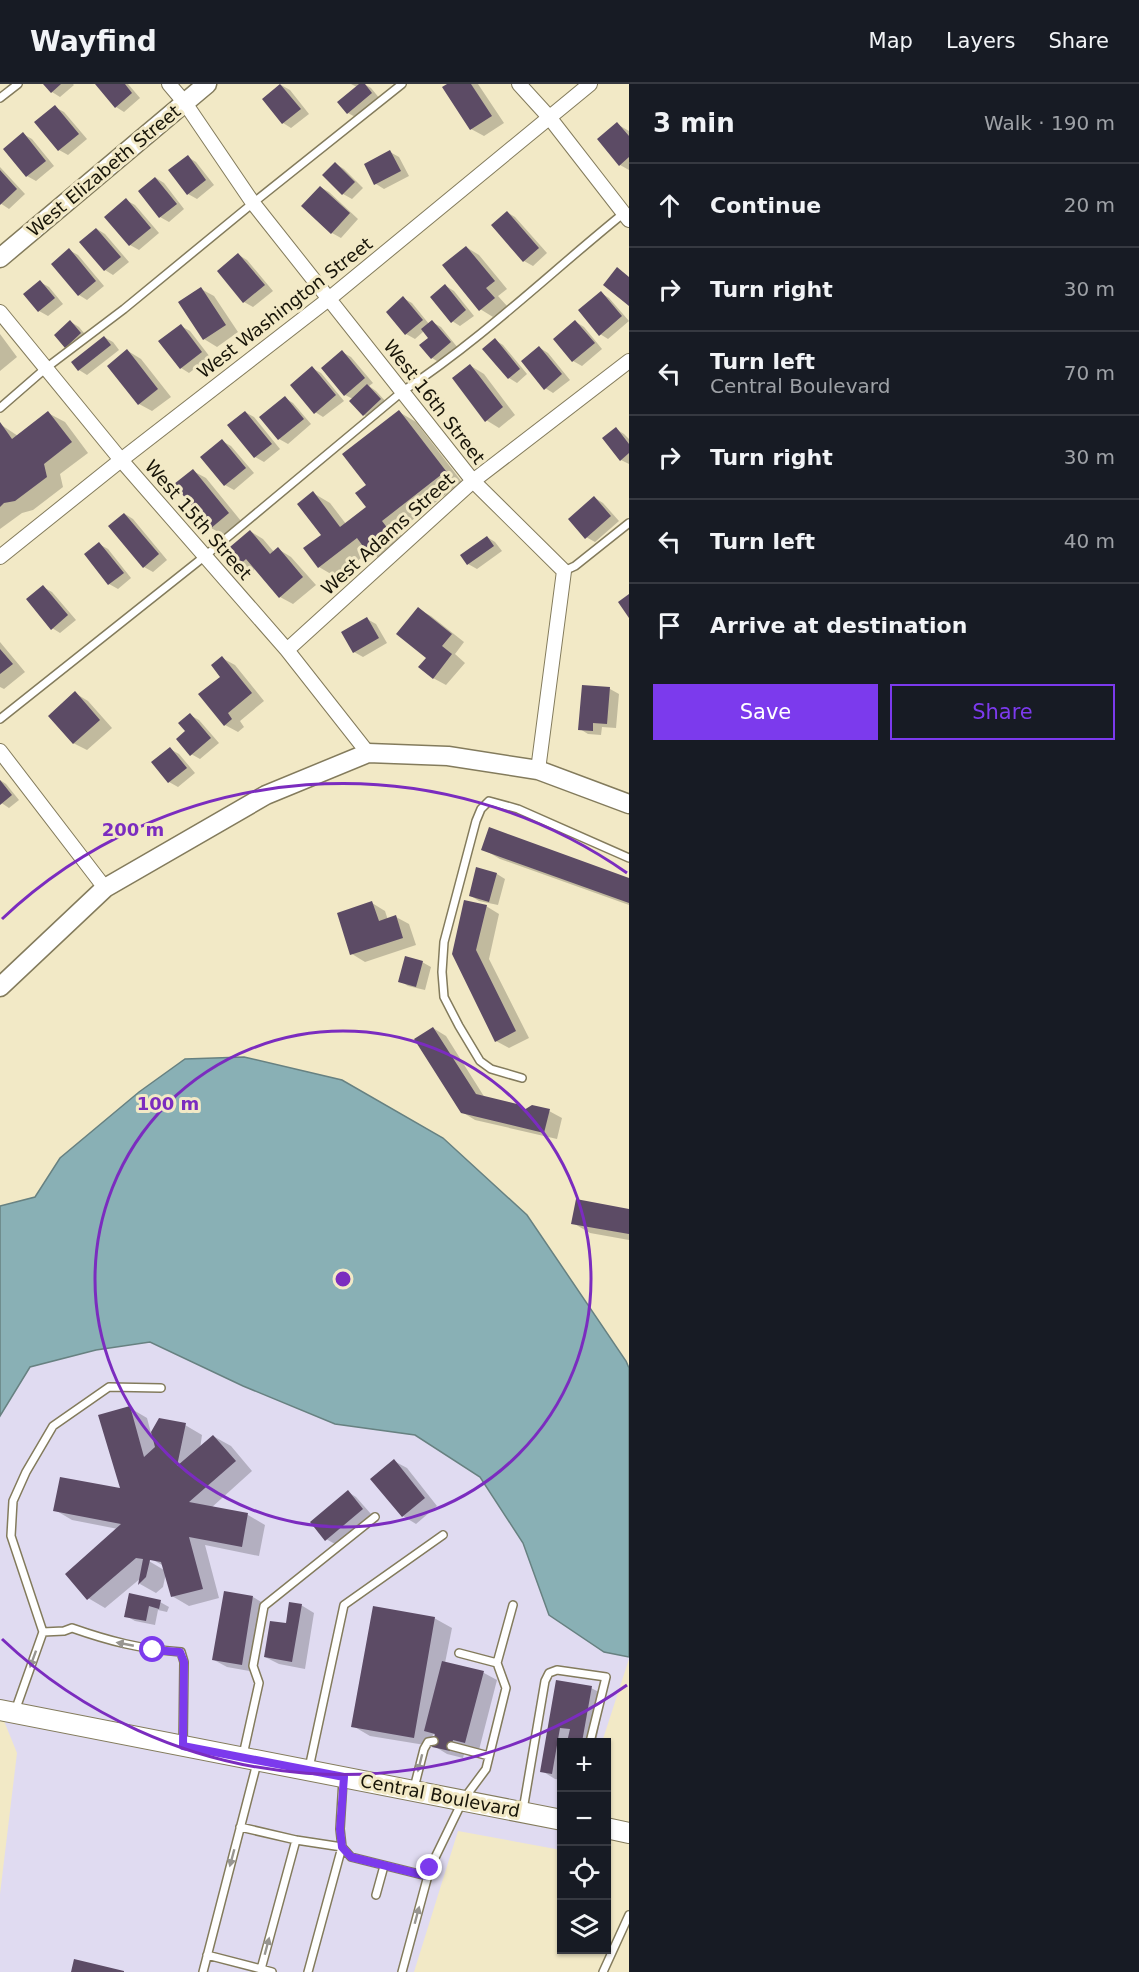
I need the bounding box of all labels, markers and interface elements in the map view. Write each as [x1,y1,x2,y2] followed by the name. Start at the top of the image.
[30,25,157,58] text: Wayfind
[869,29,913,53] text: Map
[946,29,1015,53] text: Layers
[1048,29,1109,53] text: Share
[23,100,184,241] street label: West Elizabeth Street
[653,108,735,138] text: 3 min
[984,111,1115,135] text: Walk · 190 m
[653,189,686,222] icon: ahead
[710,193,821,218] text: Continue
[1064,193,1115,217] text: 20 m
[193,233,376,382] street label: West Washington Street
[653,273,686,306] icon: right
[710,277,833,302] text: Turn right
[1064,277,1115,301] text: 30 m
[379,335,489,468] street label: West 16th Street
[710,349,815,374] text: Turn left
[653,357,686,390] icon: left
[1064,361,1115,385] text: 70 m
[710,374,890,398] text: Central Boulevard
[653,441,686,474] icon: right
[710,445,833,470] text: Turn right
[1064,445,1115,469] text: 30 m
[141,456,256,584] street label: West 15th Street
[317,468,459,599] street label: West Adams Street
[653,525,686,558] icon: left
[710,529,815,554] text: Turn left
[1064,529,1115,553] text: 40 m
[653,609,686,642] icon: arrive
[710,613,967,638] text: Arrive at destination
[653,684,878,740] button: Save
[890,684,1115,740] button: Share
[102,819,164,840] text: 200 m
[137,1093,199,1114] text: 100 m
[333,1269,353,1289] centre of rings
[139,1636,165,1662] route start
[115,1639,134,1648] one-way arrow
[28,1650,38,1668] one-way arrow
[557,1738,611,1954] map controls
[557,1738,611,1792] button: +
[415,1754,425,1772] one-way arrow
[358,1770,522,1821] street label: Central Boulevard
[557,1792,611,1846] button: −
[557,1846,611,1900] button: locate
[227,1849,237,1867] one-way arrow
[416,1854,442,1880] route end
[557,1900,611,1954] button: layers
[413,1906,422,1924] one-way arrow
[263,1937,273,1955] one-way arrow

